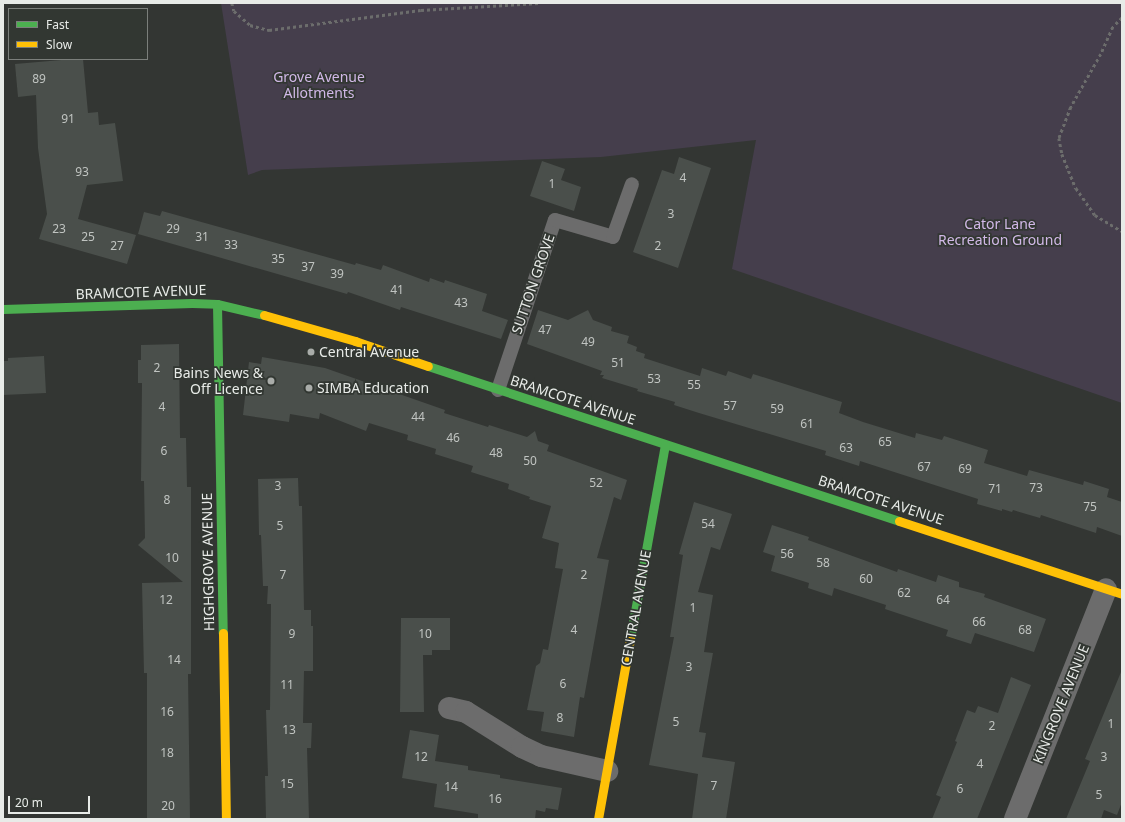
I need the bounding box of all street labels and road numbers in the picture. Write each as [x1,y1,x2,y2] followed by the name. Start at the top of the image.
[508,232,558,336] street label: SUTTON GROVE
[75,281,207,303] street label: BRAMCOTE AVENUE
[508,372,638,428] street label: BRAMCOTE AVENUE
[816,472,946,528] street label: BRAMCOTE AVENUE
[198,493,218,631] street label: HIGHGROVE AVENUE
[618,549,654,667] street label: CENTRAL AVENUE
[1029,642,1093,766] street label: KINGROVE AVENUE

